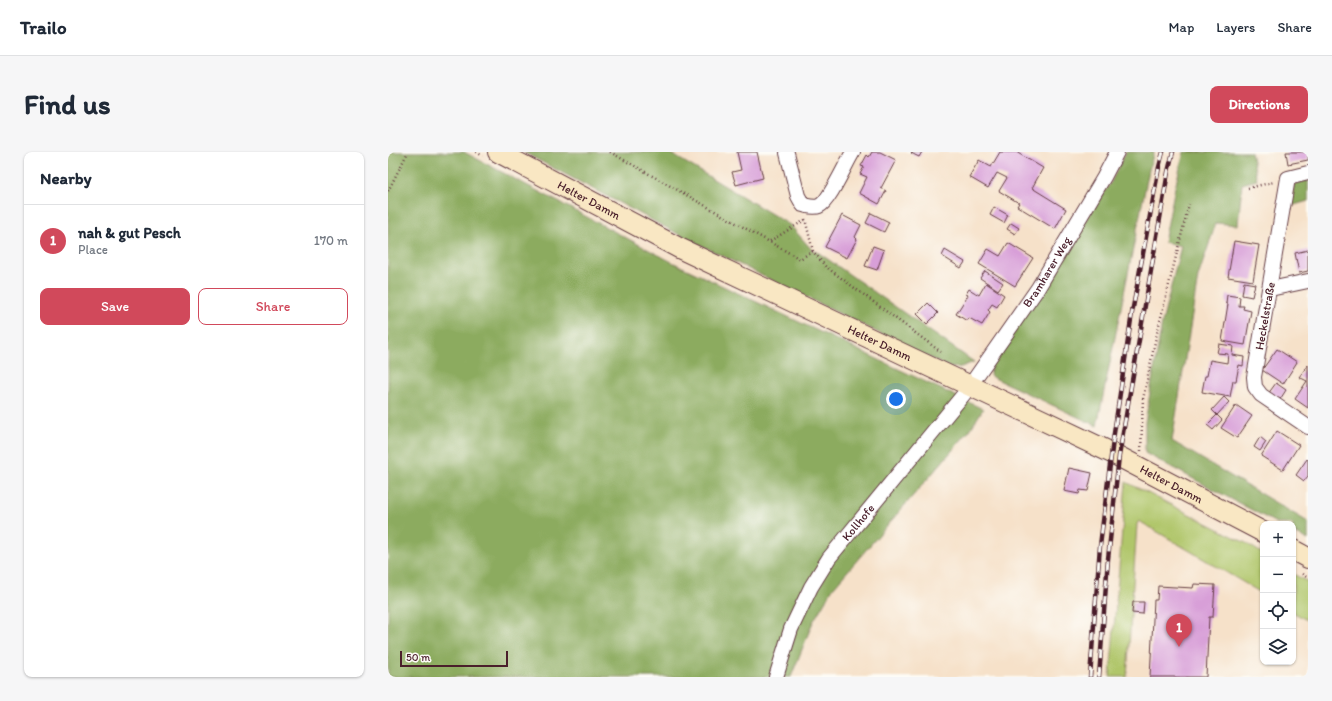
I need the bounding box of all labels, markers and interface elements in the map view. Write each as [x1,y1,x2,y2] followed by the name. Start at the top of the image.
[20,16,67,39] text: Trailo
[1169,19,1194,36] text: Map
[1216,19,1255,36] text: Layers
[1277,19,1312,36] text: Share
[1210,86,1308,123] button: Directions
[24,87,111,121] text: Find us
[40,168,92,188] text: Nearby
[555,178,623,223] street label: Helter Damm
[78,224,181,242] text: nah & gut Pesch
[50,233,56,248] text: 1
[314,233,348,248] text: 170 m
[1020,233,1074,310] street label: Bramharer Weg
[78,242,108,257] text: Place
[1252,281,1278,351] street label: Heckelstraße
[40,288,190,325] button: Save
[198,288,348,325] button: Share
[846,322,914,364] street label: Helter Damm
[886,389,906,409] your location
[1138,462,1206,506] street label: Helter Damm
[839,501,878,544] street label: Kollhofe
[1260,521,1296,665] map controls
[1260,521,1296,557] button: +
[1260,557,1296,593] button: −
[1260,593,1296,629] button: locate
[1166,614,1192,647] pin: 1
[1260,629,1296,665] button: layers
[400,649,508,668] scale bar
[406,651,430,664] text: 50 m

